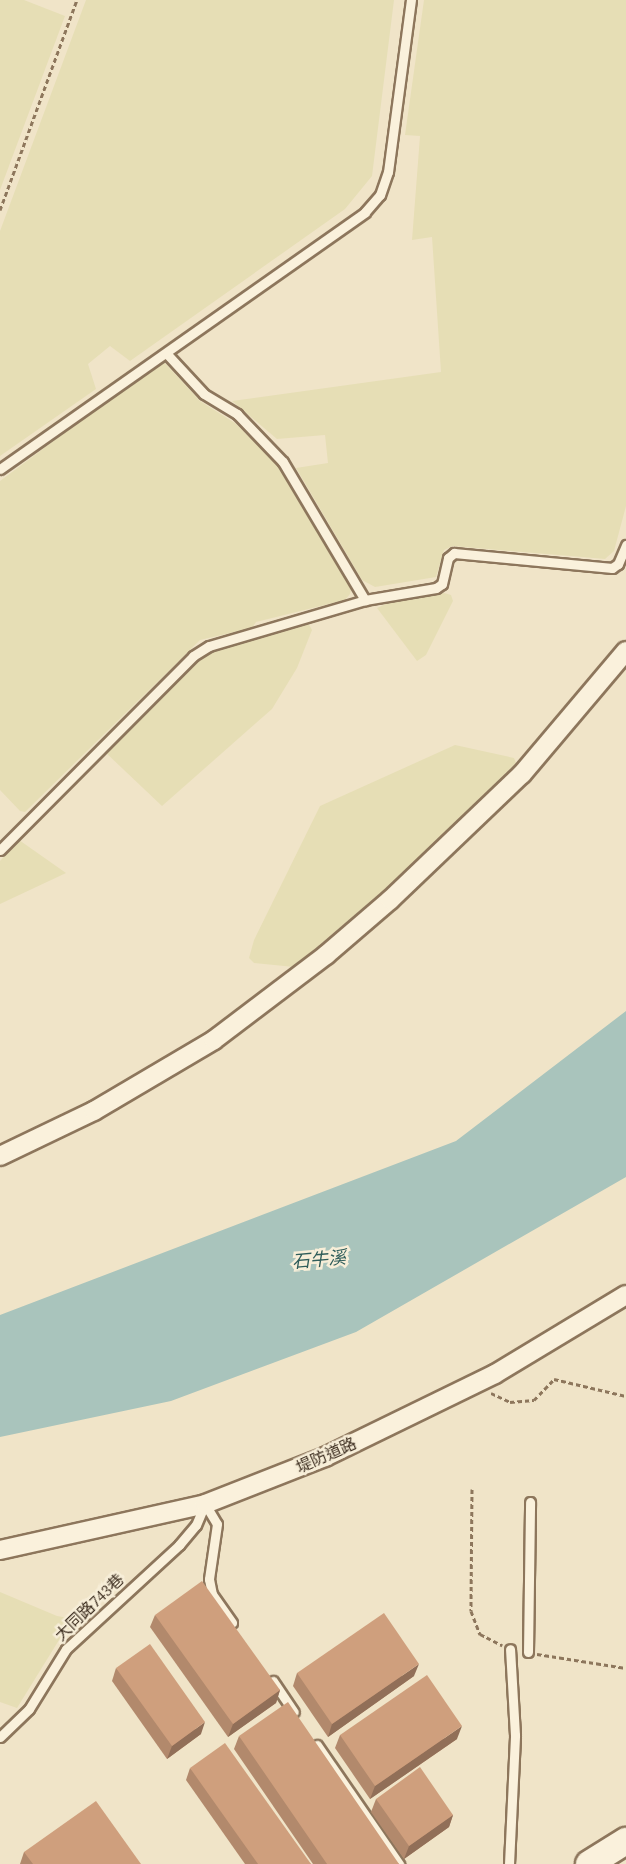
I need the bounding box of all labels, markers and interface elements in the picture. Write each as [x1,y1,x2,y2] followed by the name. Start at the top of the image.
[291,1247,347,1273] water label: 石牛溪
[293,1433,359,1477] street label: 堤防道路
[51,1570,127,1644] street label: 大同路743巷

